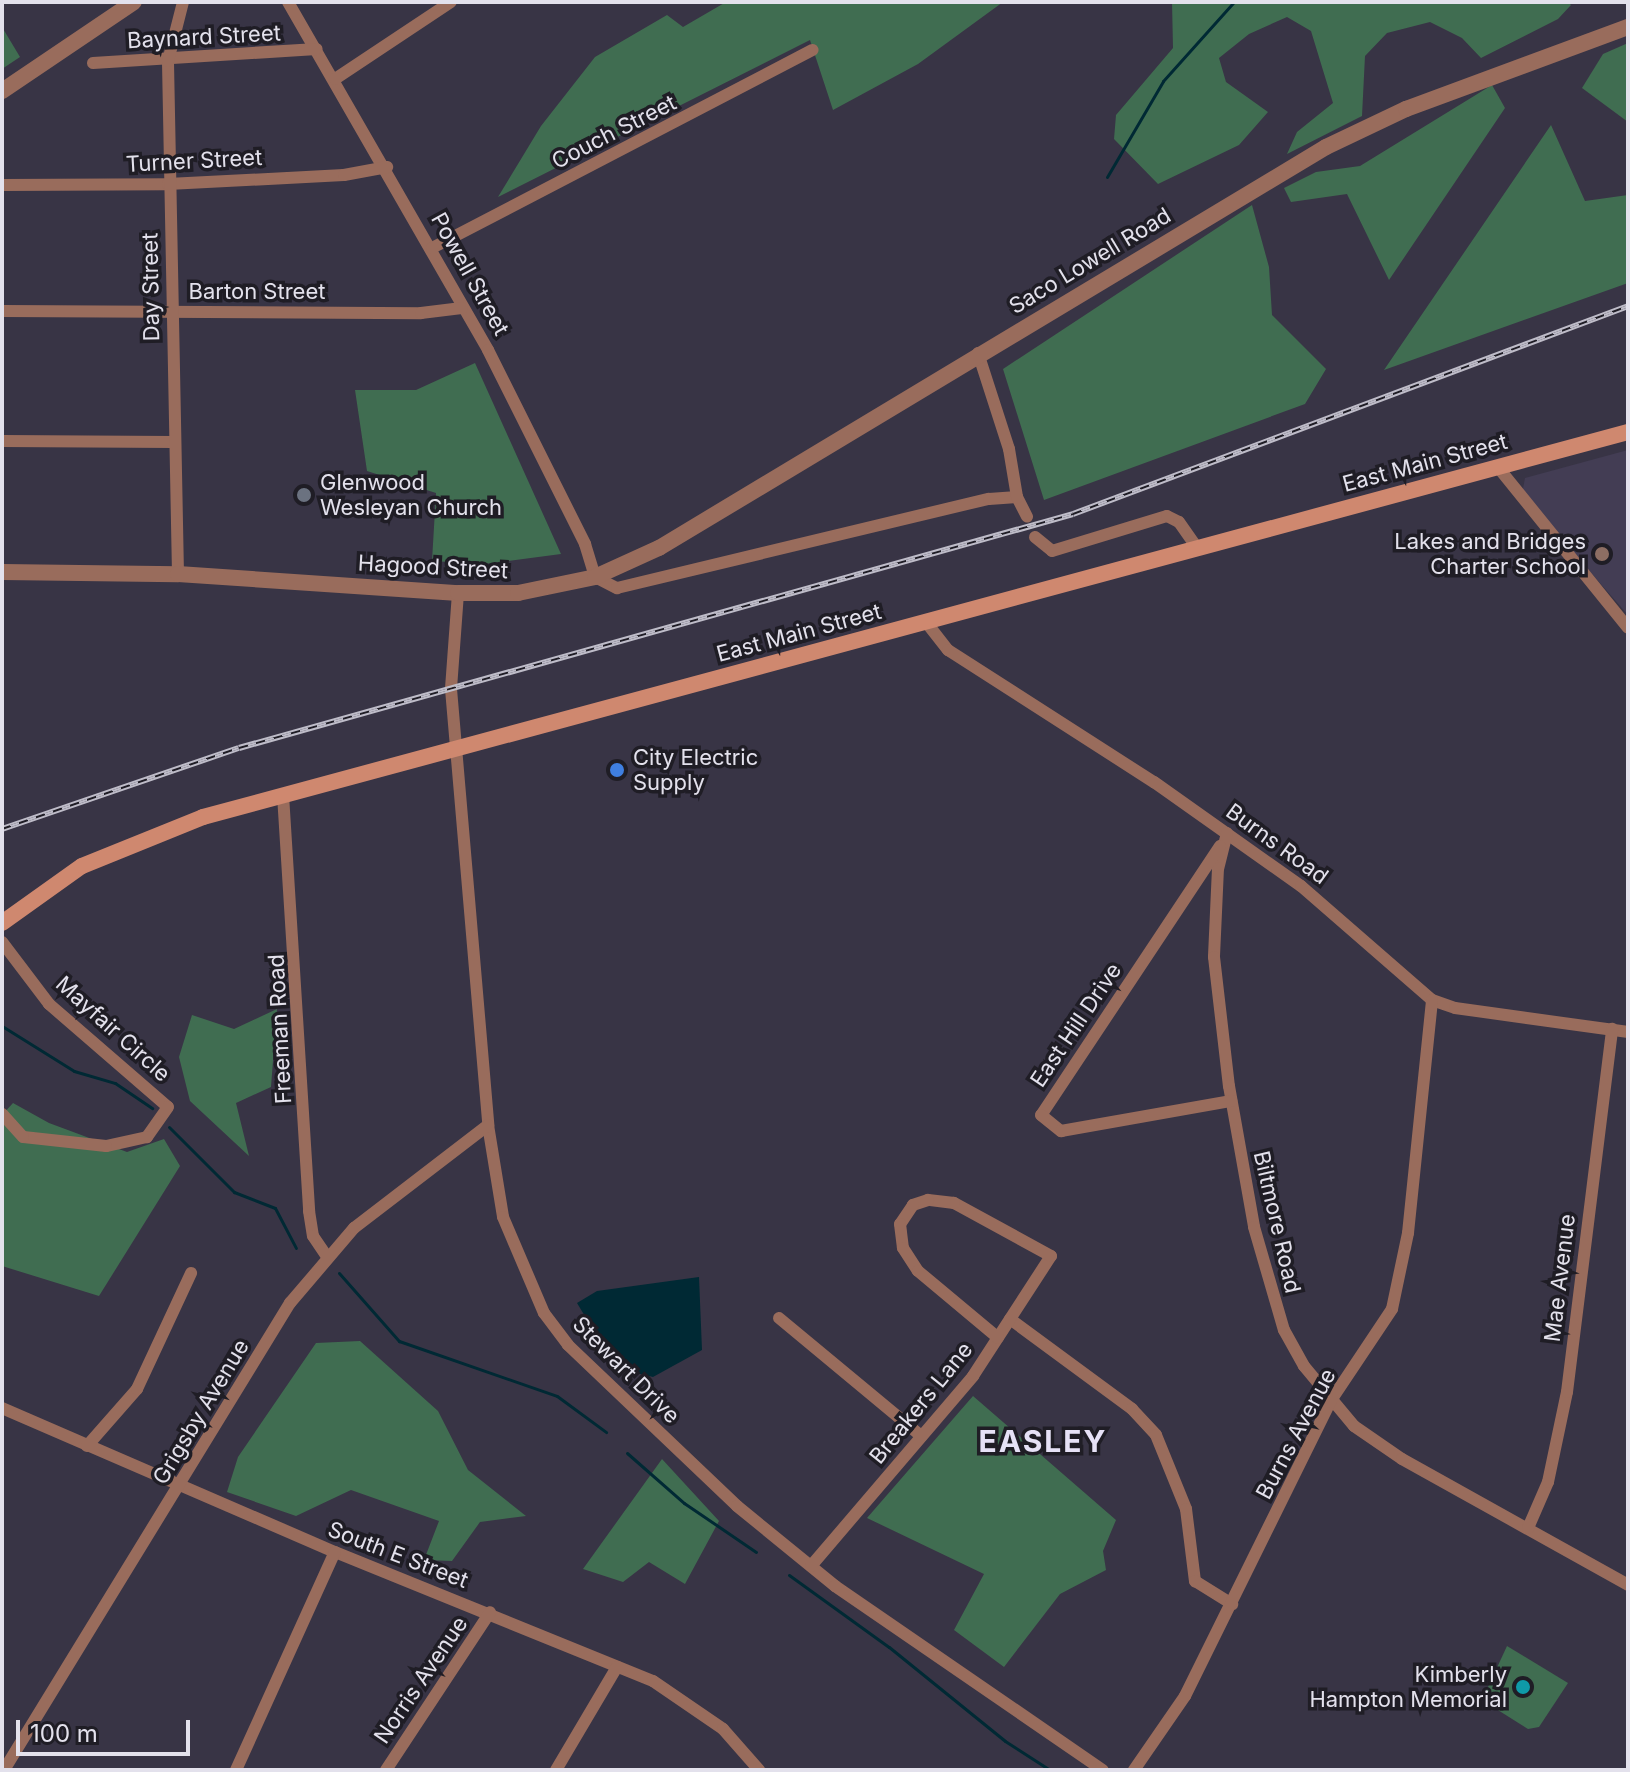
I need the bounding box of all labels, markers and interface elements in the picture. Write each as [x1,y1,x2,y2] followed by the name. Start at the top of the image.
[127,20,281,54] street label: Baynard Street
[547,89,681,175] street label: Couch Street
[125,144,263,178] street label: Turner Street
[1004,202,1176,320] street label: Saco Lowell Road
[425,208,515,340] street label: Powell Street
[137,233,165,341] street label: Day Street
[189,279,325,305] street label: Barton Street
[1340,428,1510,498] street label: East Main Street
[320,469,502,520] place label: Glenwood Wesleyan Church
[295,486,313,504] marker: Glenwood Wesleyan Church
[1394,528,1586,580] place label: Lakes and Bridges Charter School
[1593,545,1611,563] marker: Lakes and Bridges Charter School
[357,550,509,584] street label: Hagood Street
[714,598,884,668] street label: East Main Street
[633,744,758,796] place label: City Electric Supply
[608,761,626,779] marker: City Electric Supply
[1221,798,1333,890] street label: Burns Road
[263,954,297,1104] street label: Freeman Road
[1025,958,1127,1092] street label: East Hill Drive
[50,971,176,1087] street label: Mayfair Circle
[1248,1148,1306,1296] street label: Biltmore Road
[1539,1213,1581,1343] street label: Mae Avenue
[567,1311,685,1429] street label: Stewart Drive
[147,1335,255,1489] street label: Grigsby Avenue
[864,1337,978,1469] street label: Breakers Lane
[1251,1364,1341,1504] street label: Burns Avenue
[979,1423,1107,1459] district label: EASLEY
[324,1516,472,1594] street label: South E Street
[369,1612,473,1748] street label: Norris Avenue
[1309,1661,1507,1712] place label: Kimberly Hampton Memorial
[1514,1678,1532,1696] marker: Kimberly Hampton Memorial
[20,1704,194,1754] scale bar
[30,1719,98,1748] text: 100 m

